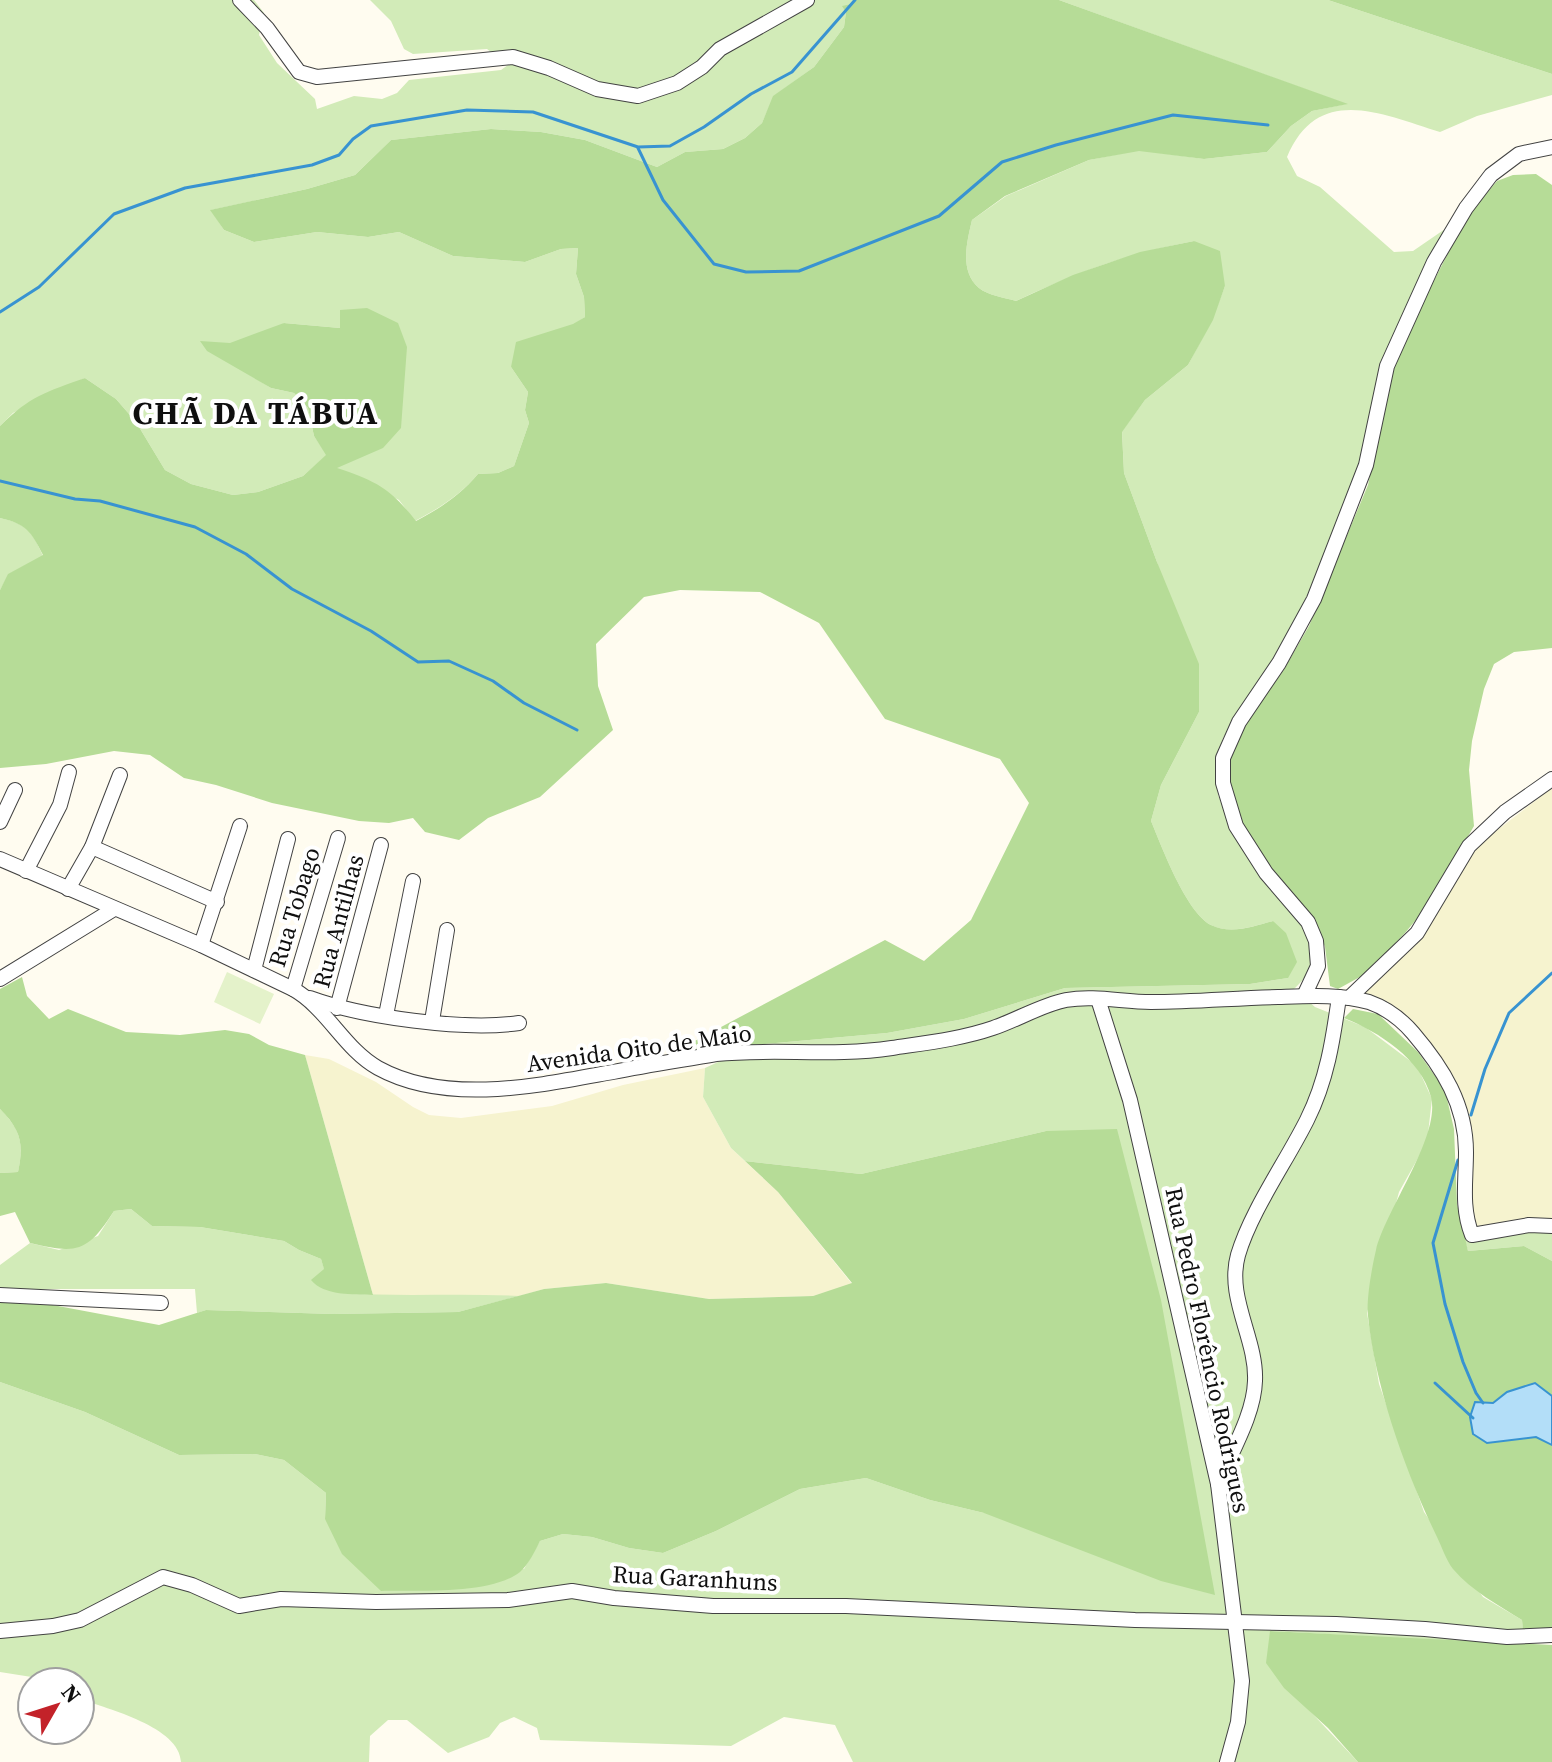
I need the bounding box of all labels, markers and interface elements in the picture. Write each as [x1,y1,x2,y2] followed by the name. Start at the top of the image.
[132,391,380,435] district label: CHÃ DA TÁBUA
[260,843,328,971] street label: Rua Tobago
[304,851,372,991] street label: Rua Antilhas
[524,1016,754,1080] street label: Avenida Oito de Maio
[1157,1184,1259,1516] street label: Rua Pedro Florêncio Rodrigues
[612,1557,778,1599] street label: Rua Garanhuns
[16,1666,96,1746] north arrow
[55,1678,88,1709] text: N

